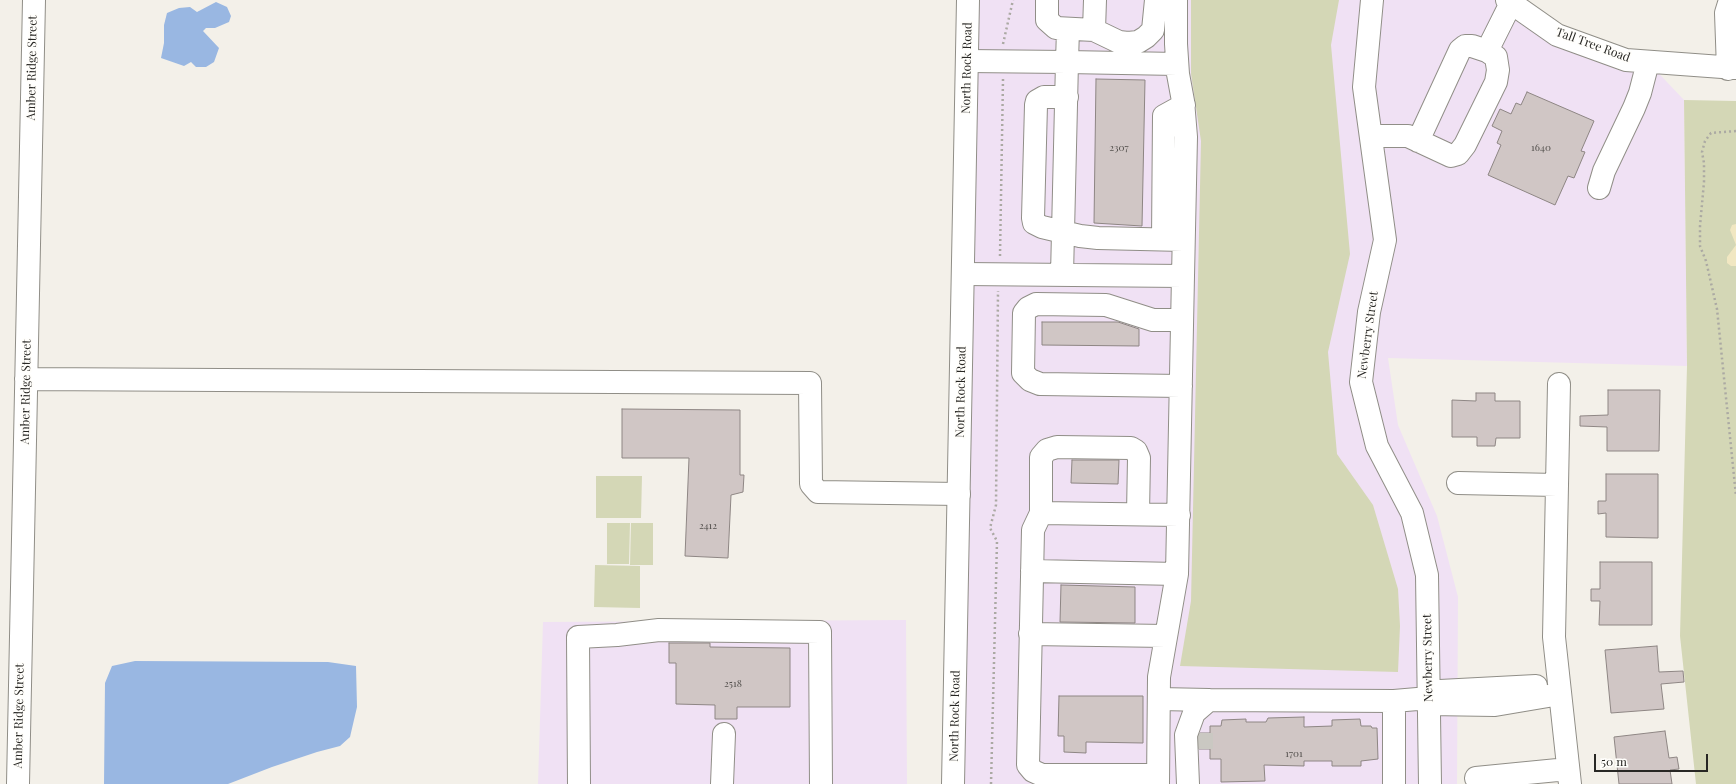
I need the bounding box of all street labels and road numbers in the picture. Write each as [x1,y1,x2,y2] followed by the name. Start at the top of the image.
[24,15,40,121] street label: Amber Ridge Street
[959,22,975,114] street label: North Rock Road
[1554,25,1632,65] street label: Tall Tree Road
[1355,290,1381,380] street label: Newberry Street
[18,339,34,445] street label: Amber Ridge Street
[953,346,969,438] street label: North Rock Road
[1420,614,1436,702] street label: Newberry Street
[11,663,27,769] street label: Amber Ridge Street
[947,670,963,762] street label: North Rock Road

